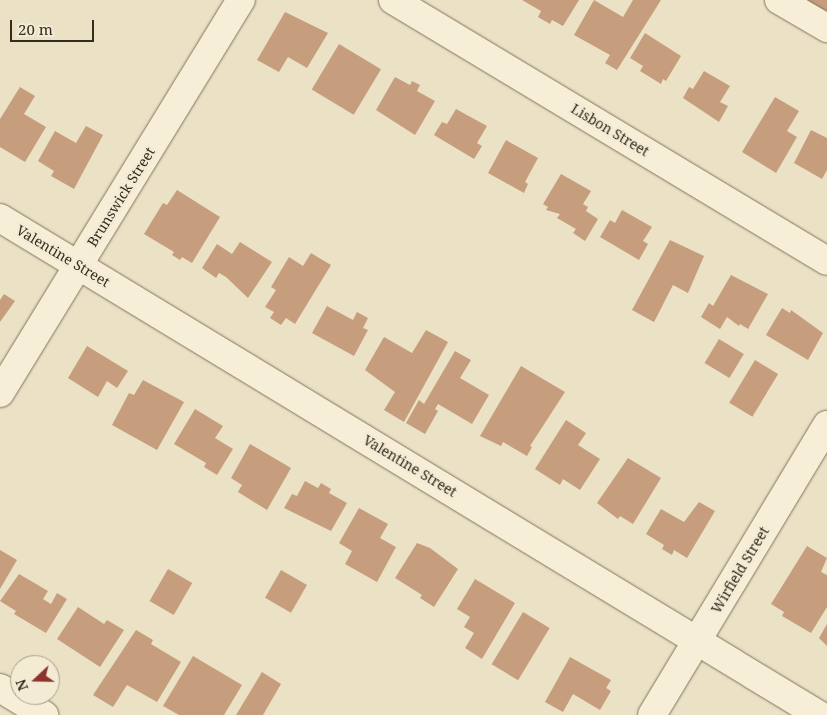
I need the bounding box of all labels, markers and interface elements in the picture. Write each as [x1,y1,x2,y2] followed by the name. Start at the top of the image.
[12,10,96,42] scale bar
[18,19,53,39] text: 20 m
[568,100,652,160] street label: Lisbon Street
[84,144,158,250] street label: Brunswick Street
[13,222,113,290] street label: Valentine Street
[360,432,460,500] street label: Valentine Street
[708,524,772,616] street label: Wirfield Street
[10,655,60,705] north arrow
[11,677,32,694] text: N

